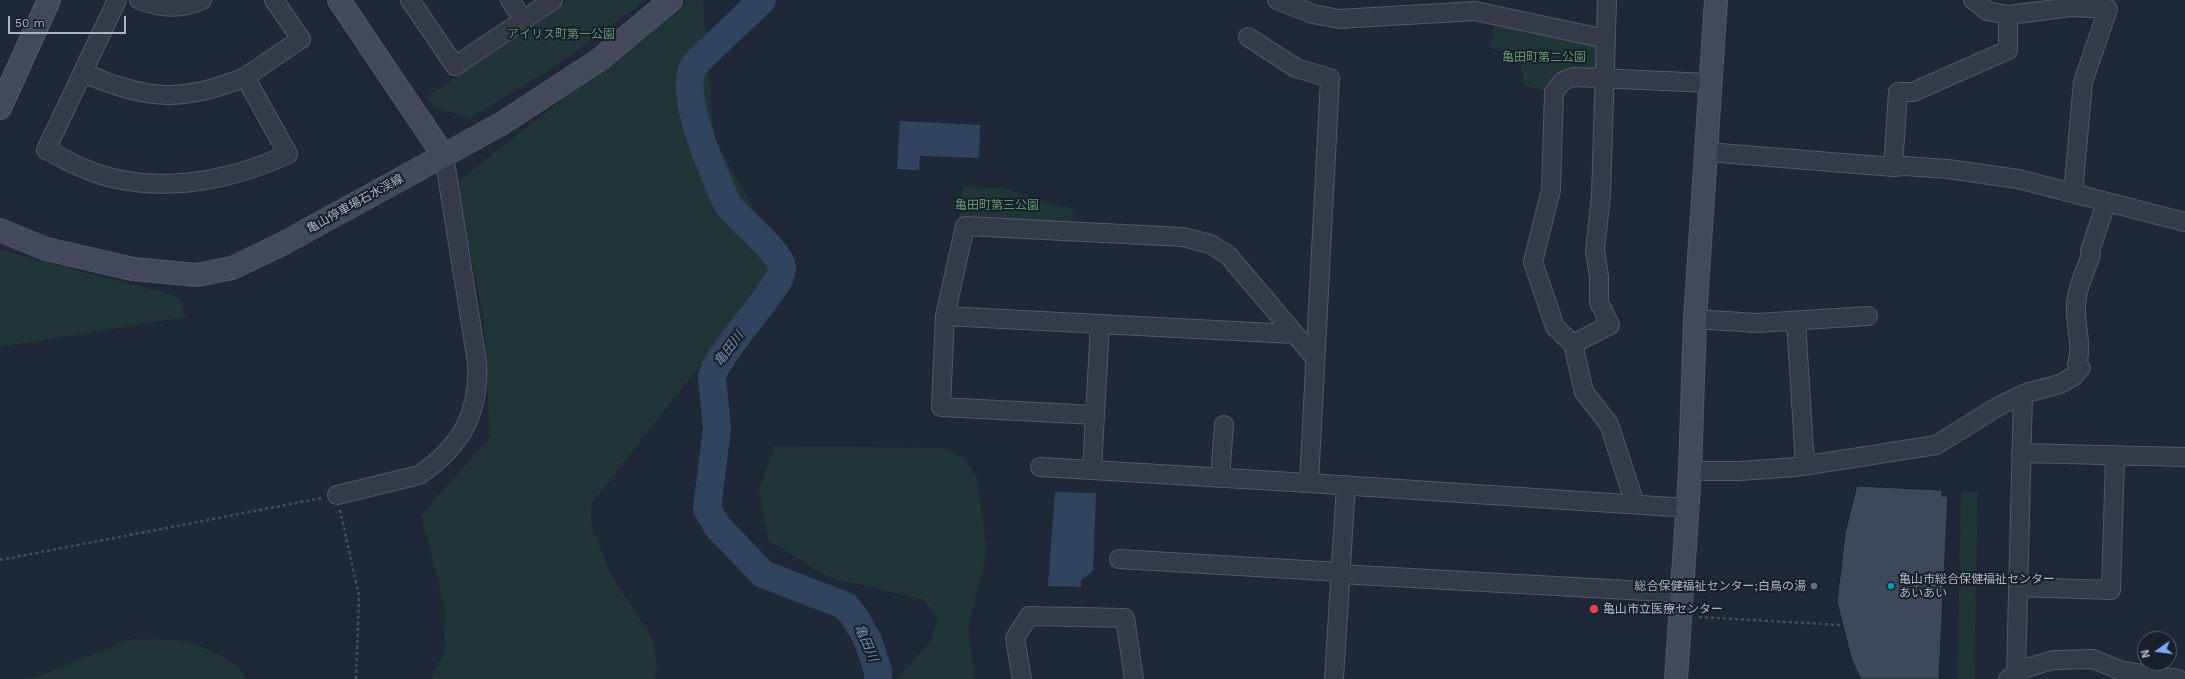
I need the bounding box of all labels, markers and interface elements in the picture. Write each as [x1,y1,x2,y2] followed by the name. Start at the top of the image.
[10,8,128,34] scale bar
[15,16,45,30] text: 50 m
[507,27,615,41] park label: アイリス町第一公園
[1502,50,1586,64] park label: 亀田町第二公園
[304,172,406,236] street label: 亀山停車場石水渓線
[955,198,1039,212] park label: 亀田町第三公園
[711,329,747,369] water label: 亀田川
[1899,572,2055,600] place label: 亀山市総合保健福祉センター あいあい
[1634,579,1806,593] place label: 総合保健福祉センター;白鳥の湯
[1809,581,1819,591] marker: 総合保健福祉センター;白鳥の湯
[1886,581,1896,591] marker: 亀山市総合保健福祉センター あいあい
[1603,602,1723,616] place label: 亀山市立医療センター
[1588,603,1600,615] marker: 亀山市立医療センター
[851,622,881,664] water label: 亀田川
[2137,631,2177,671] north arrow
[2139,648,2153,659] text: N

